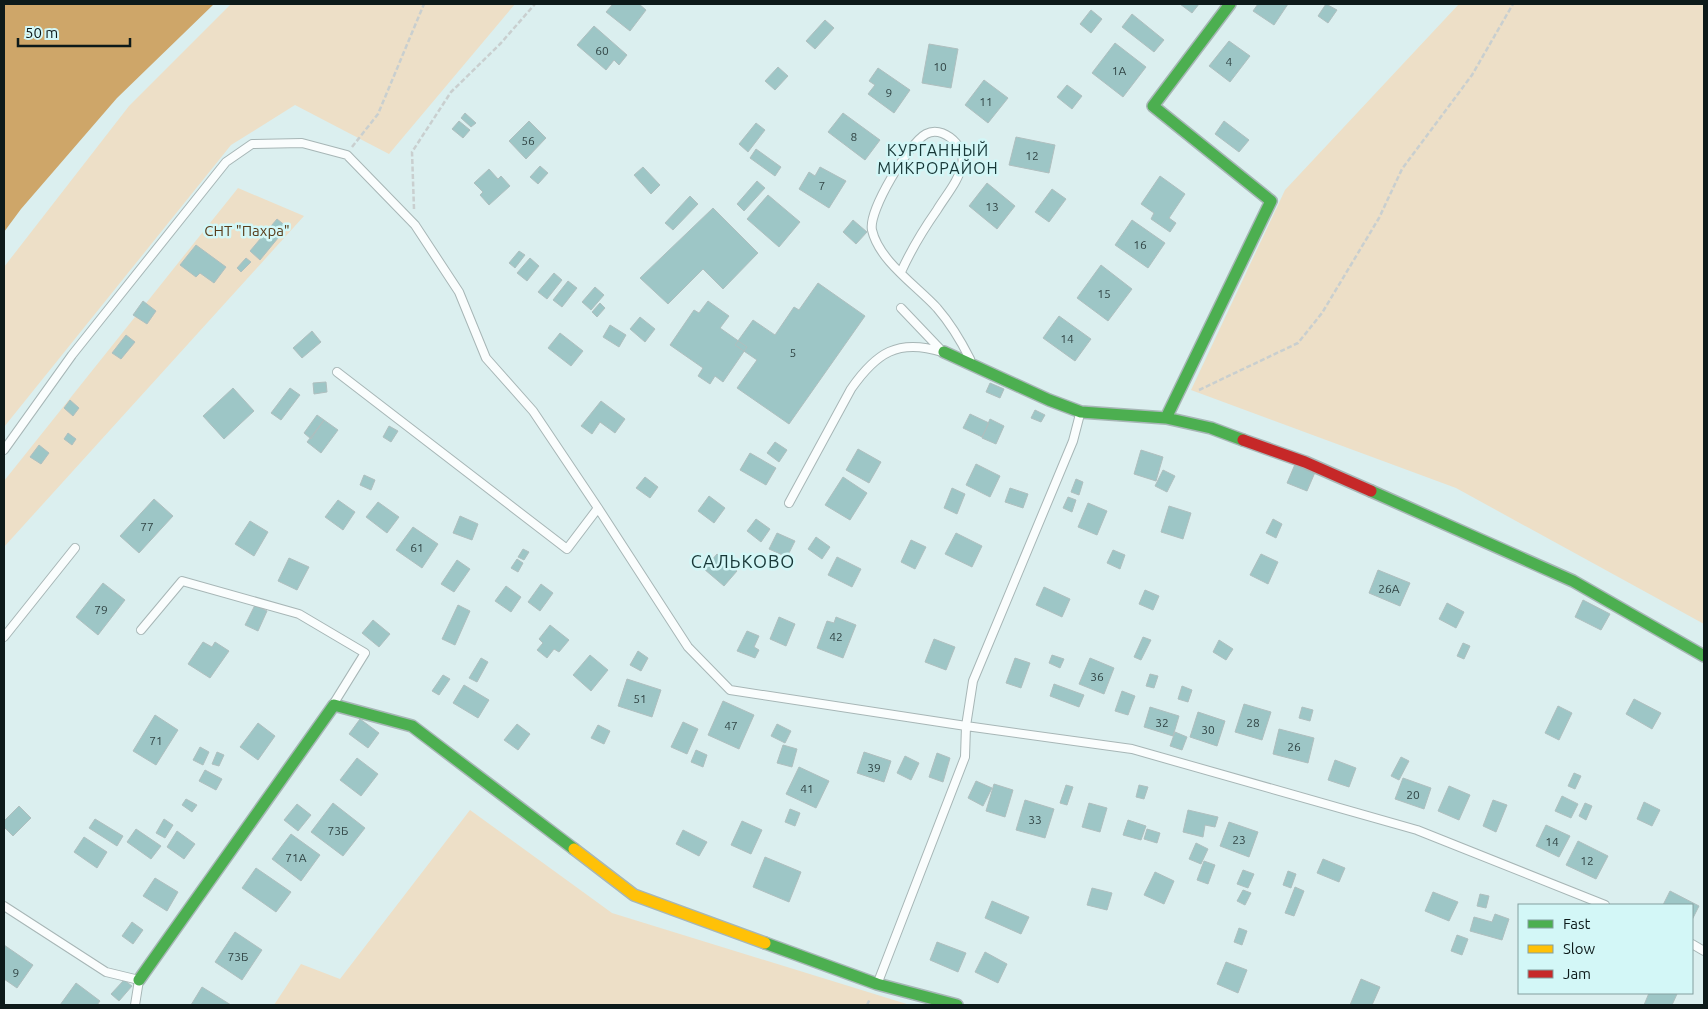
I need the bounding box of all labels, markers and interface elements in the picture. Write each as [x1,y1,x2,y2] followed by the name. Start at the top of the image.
[18,15,130,47] scale bar
[25,24,58,41] text: 50 m
[595,44,609,57] house number: 60
[1226,55,1233,68] house number: 4
[933,60,947,73] house number: 10
[1112,64,1126,77] house number: 1А
[886,86,892,99] house number: 9
[979,95,993,108] house number: 11
[851,130,858,143] house number: 8
[521,134,535,147] house number: 56
[877,140,999,177] district label: КУРГАННЫЙ МИКРОРАЙОН
[1025,149,1039,162] house number: 12
[819,179,825,192] house number: 7
[985,200,999,213] house number: 13
[204,222,290,239] park label: СНТ "Пахра"
[1133,238,1147,251] house number: 16
[1097,287,1111,300] house number: 15
[1060,332,1074,345] house number: 14
[790,346,796,359] house number: 5
[140,520,154,533] house number: 77
[410,541,424,554] house number: 61
[691,551,795,571] district label: САЛЬКОВО
[1378,582,1400,595] house number: 26А
[94,603,108,616] house number: 79
[829,630,843,643] house number: 42
[1090,670,1104,683] house number: 36
[633,692,647,705] house number: 51
[1155,716,1169,729] house number: 32
[1246,716,1260,729] house number: 28
[724,719,738,732] house number: 47
[1201,723,1215,736] house number: 30
[149,734,163,747] house number: 71
[1287,740,1301,753] house number: 26
[867,761,881,774] house number: 39
[800,782,814,795] house number: 41
[1406,788,1420,801] house number: 20
[1028,813,1042,826] house number: 33
[328,824,348,837] house number: 73Б
[1232,833,1246,846] house number: 23
[1545,835,1559,848] house number: 14
[285,851,307,864] house number: 71А
[1580,854,1594,867] house number: 12
[1518,904,1693,994] legend
[1563,915,1591,932] text: Fast
[1563,940,1596,957] text: Slow
[228,950,248,963] house number: 73Б
[1563,965,1591,982] text: Jam
[13,966,19,979] house number: 9

